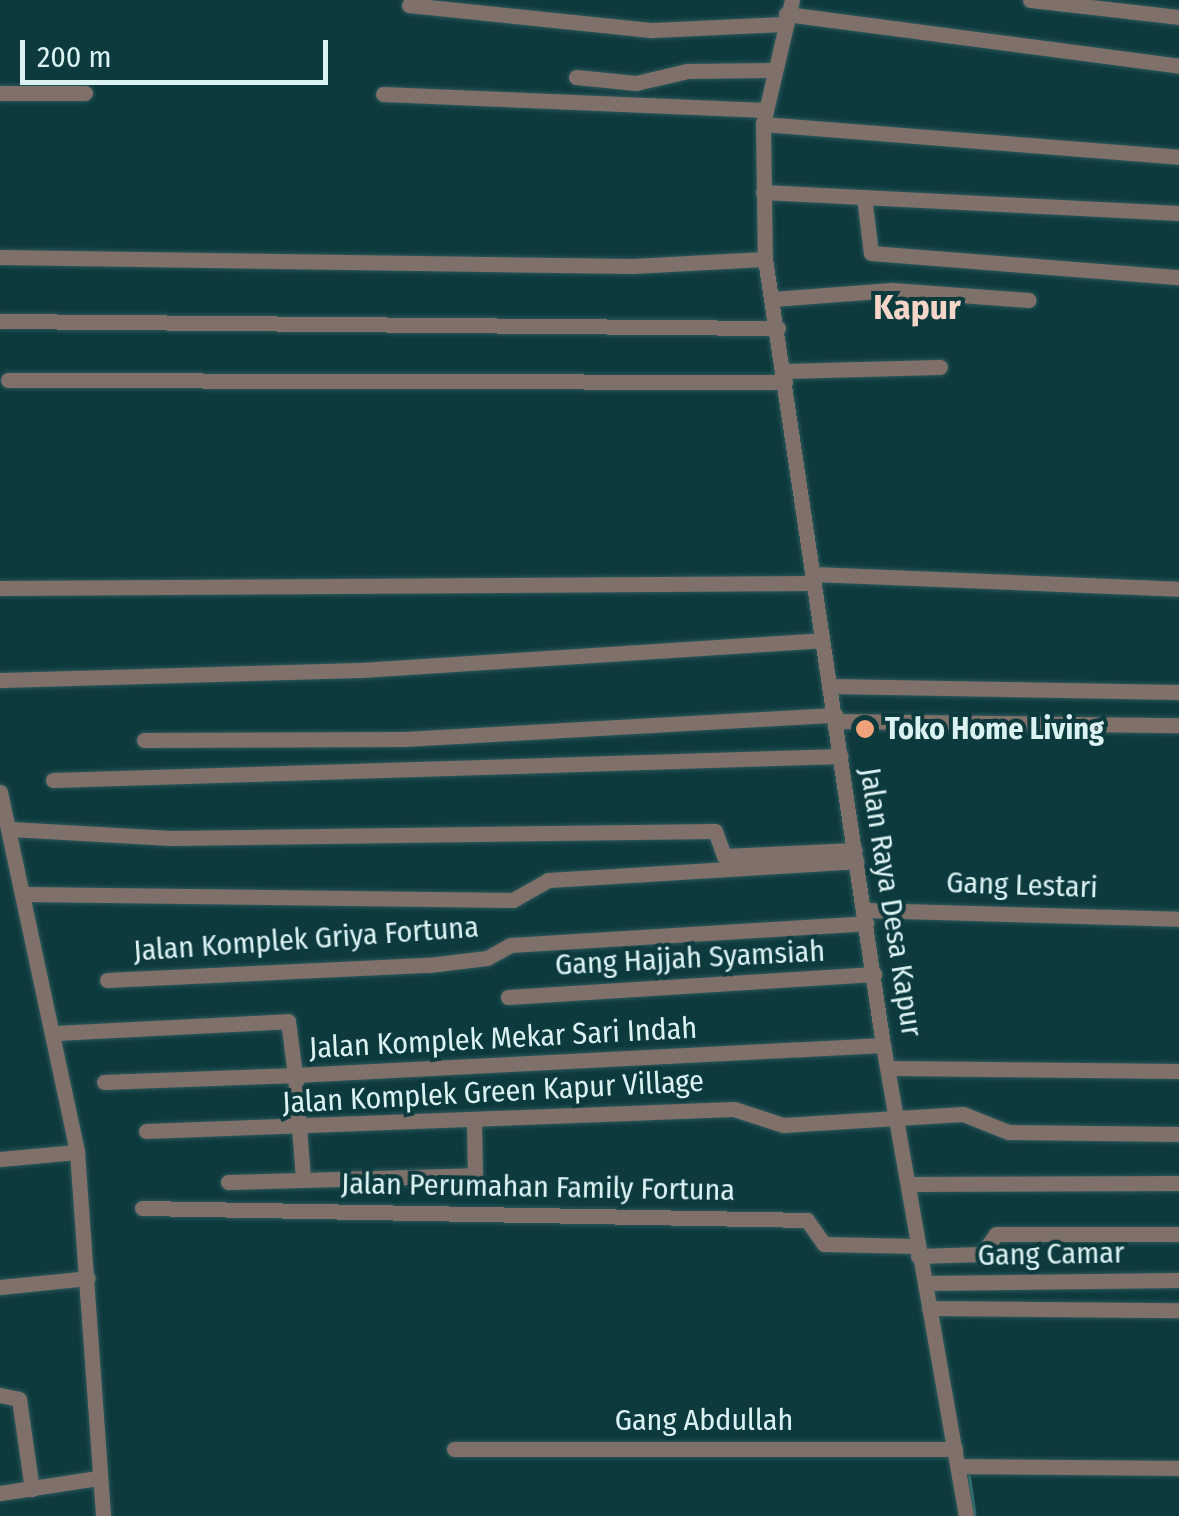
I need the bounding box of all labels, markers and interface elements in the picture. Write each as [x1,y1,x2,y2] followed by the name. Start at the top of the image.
[25,20,332,82] scale bar
[37,39,112,75] text: 200 m
[873,286,961,328] district label: Kapur
[885,711,1104,747] place label: Toko Home Living
[854,718,876,740] marker: Toko Home Living
[852,765,930,1039] street label: Jalan Raya Desa Kapur
[946,864,1098,906] street label: Gang Lestari
[132,909,480,969] street label: Jalan Komplek Griya Fortuna
[554,933,826,983] street label: Gang Hajjah Syamsiah
[308,1010,698,1066] street label: Jalan Komplek Mekar Sari Indah
[281,1063,705,1121] street label: Jalan Komplek Green Kapur Village
[341,1166,735,1208] street label: Jalan Perumahan Family Fortuna
[977,1235,1125,1273] street label: Gang Camar
[615,1402,793,1438] street label: Gang Abdullah

